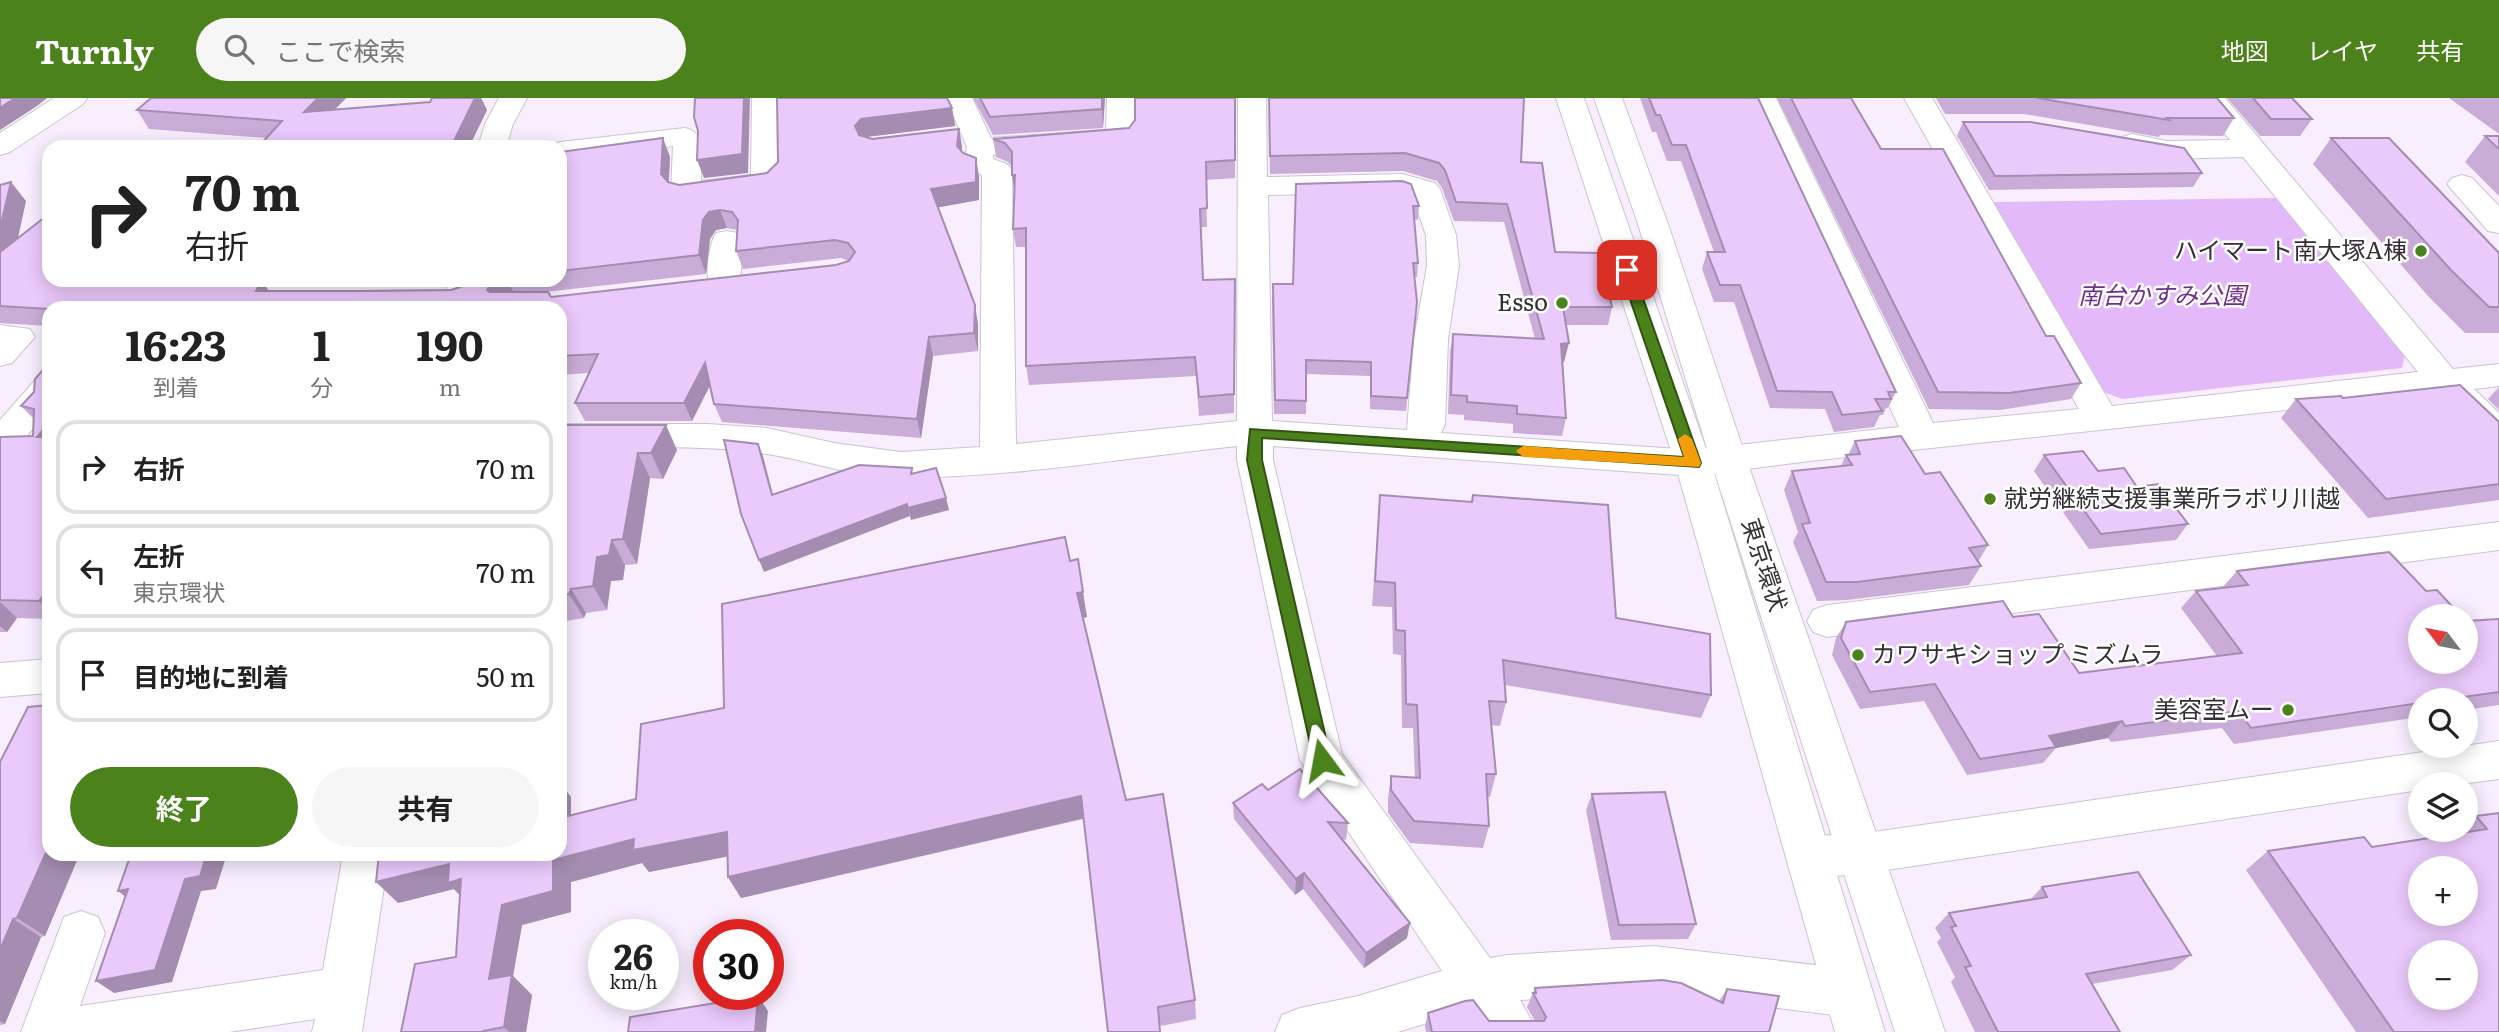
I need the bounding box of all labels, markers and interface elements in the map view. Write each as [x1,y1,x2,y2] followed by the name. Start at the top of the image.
[196,18,686,81] search box
[35,25,154,74] text: Turnly
[220,30,258,68] icon: search
[276,30,406,69] text: ここで検索
[2221,32,2269,67] text: 地図
[2307,32,2378,67] text: レイヤ
[2416,32,2464,67] text: 共有
[185,153,300,226] text: 70 m
[70,168,161,259] icon: right
[185,220,249,268] text: 右折
[2174,231,2407,266] place label: ハイマート南大塚A棟
[1597,240,1657,300] pin
[2413,243,2429,259] marker: ハイマート南大塚A棟
[1608,251,1646,289] icon: arrive
[2078,276,2249,311] park label: 南台かすみ公園
[1497,283,1548,318] place label: Esso
[1554,295,1570,311] marker: Esso
[125,312,227,374] text: 16:23
[313,312,330,374] text: 1
[416,312,484,374] text: 190
[153,369,199,403] text: 到着
[310,369,333,403] text: 分
[439,369,461,403] text: m
[74,448,112,486] icon: right
[133,448,185,487] text: 右折
[476,448,535,487] text: 70 m
[2004,479,2340,514] place label: 就労継続支援事業所ラボリ川越
[1982,491,1998,507] marker: 就労継続支援事業所ラボリ川越
[1735,513,1798,615] street label: 東京環状
[133,535,185,574] text: 左折
[74,552,112,590] icon: left
[476,552,535,591] text: 70 m
[133,574,225,608] text: 東京環状
[2408,604,2478,674] north arrow
[2408,604,2478,1010] map controls
[1872,635,2164,670] place label: カワサキショップ ミズムラ
[1850,647,1866,663] marker: カワサキショップ ミズムラ
[74,656,112,694] icon: arrive
[133,656,289,695] text: 目的地に到着
[476,656,535,695] text: 50 m
[2408,688,2478,758] button: search
[2154,690,2274,725] place label: 美容室ムー
[2280,702,2296,718] marker: 美容室ムー
[1285,723,1359,797] position arrow
[70,767,298,847] button: 終了
[312,767,539,847] button: 共有
[2408,772,2478,842] button: layers
[2408,856,2478,926] button: +
[693,919,784,1010] speed limit sign: 30
[614,929,653,981] text: 26
[2408,940,2478,1010] button: −
[610,968,657,995] text: km/h

